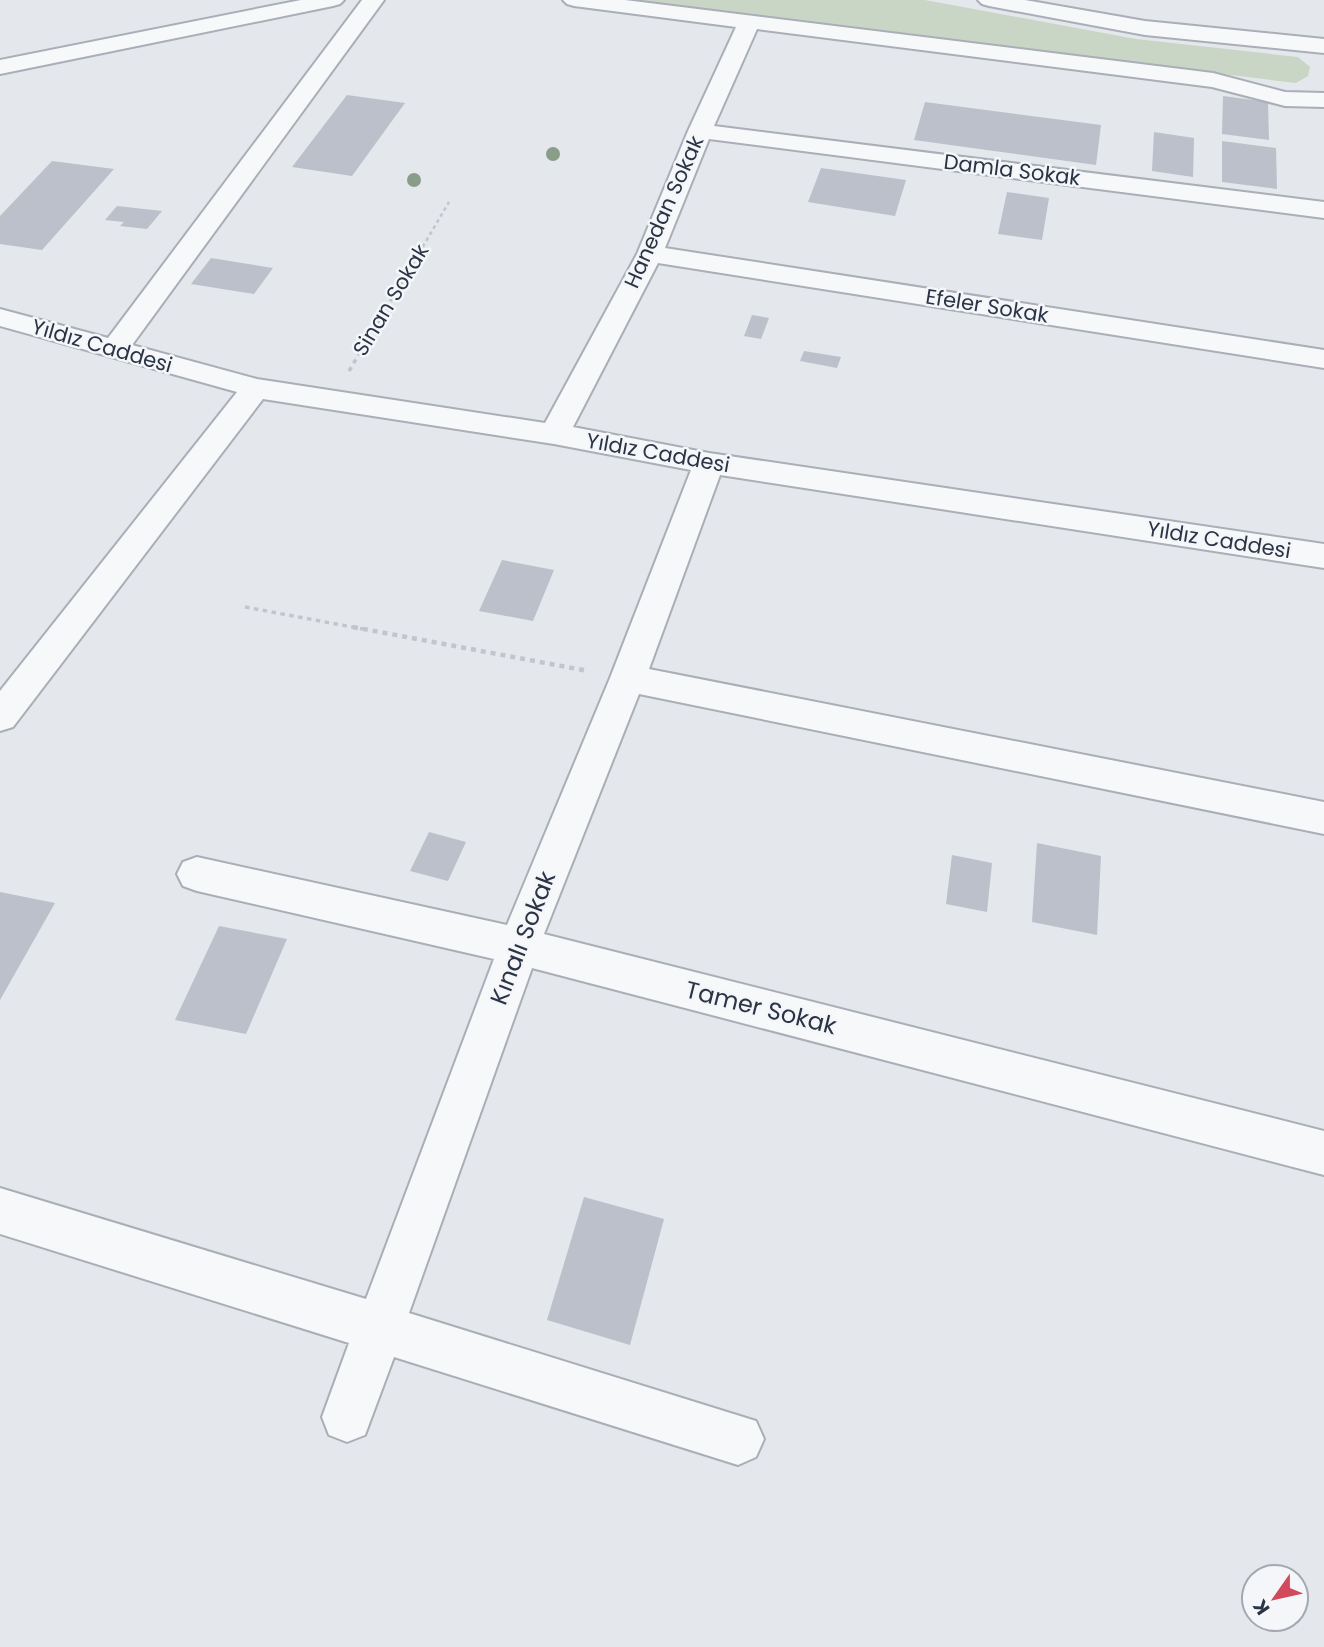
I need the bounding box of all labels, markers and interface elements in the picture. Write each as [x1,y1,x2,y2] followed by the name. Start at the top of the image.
[617,131,710,293] street label: Hanedan Sokak
[942,147,1082,192] street label: Damla Sokak
[346,238,435,361] street label: Sinan Sokak
[924,281,1051,330] street label: Efeler Sokak
[28,312,176,379] street label: Yıldız Caddesi
[584,426,732,479] street label: Yıldız Caddesi
[1145,514,1293,565] street label: Yıldız Caddesi
[482,866,563,1009] street label: Kınalı Sokak
[682,973,841,1042] street label: Tamer Sokak
[1240,1563,1310,1633] north arrow
[1246,1594,1276,1620] text: K

